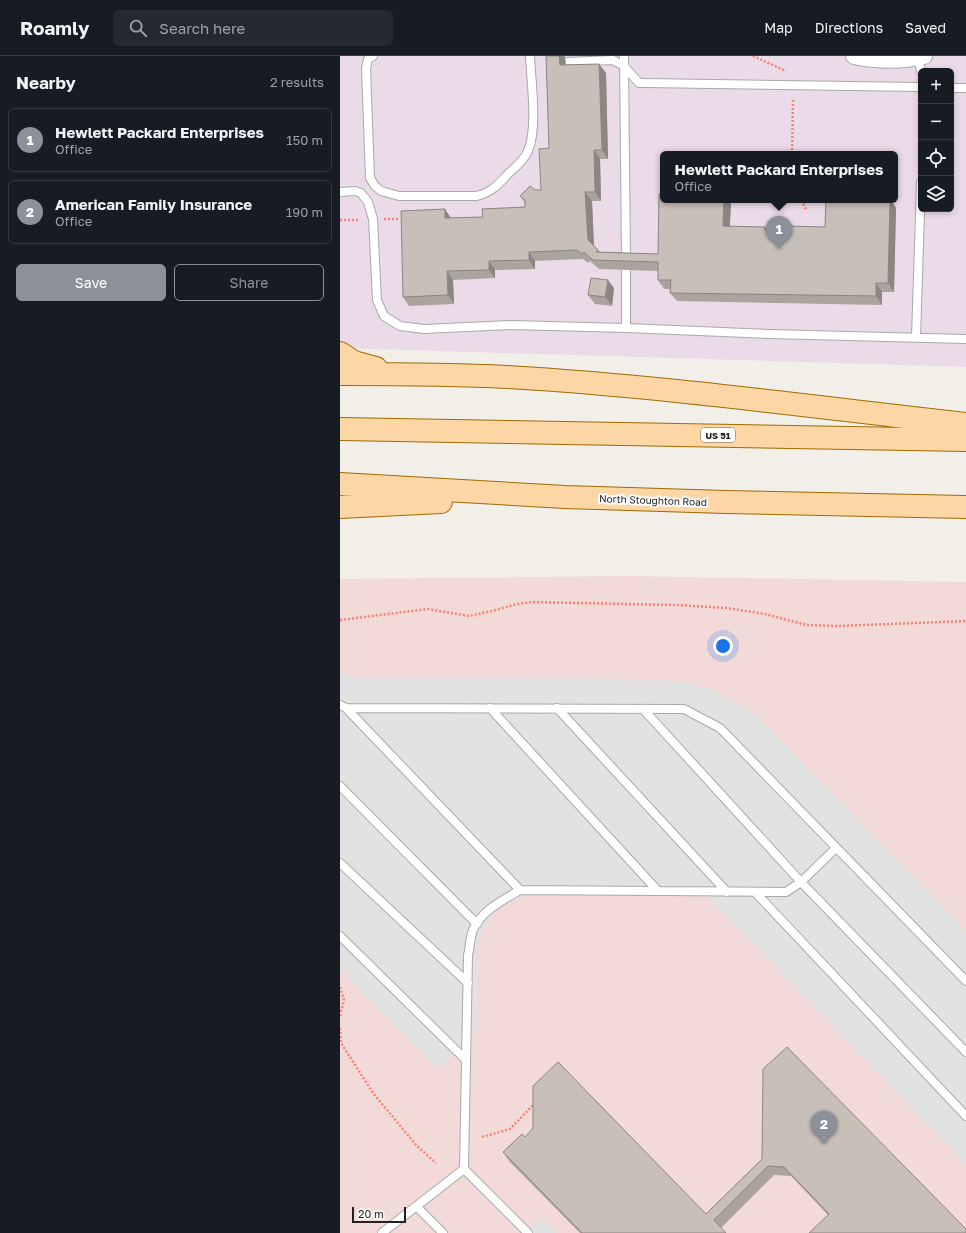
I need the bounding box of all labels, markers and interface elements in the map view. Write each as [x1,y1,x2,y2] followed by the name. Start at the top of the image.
[113,10,393,46] search box
[20,16,89,39] text: Roamly
[127,17,149,39] icon: search
[159,19,245,37] text: Search here
[764,19,793,36] text: Map
[815,19,883,36] text: Directions
[905,19,946,36] text: Saved
[918,68,954,212] map controls
[918,68,954,104] button: +
[16,72,76,93] text: Nearby
[270,74,324,90] text: 2 results
[918,104,954,140] button: −
[55,123,264,141] text: Hewlett Packard Enterprises
[27,132,33,148] text: 1
[286,132,323,148] text: 150 m
[918,140,954,176] button: locate
[55,141,92,157] text: Office
[660,151,898,203] popup
[675,160,883,178] text: Hewlett Packard Enterprises
[918,176,954,212] button: layers
[675,178,712,194] text: Office
[55,195,252,213] text: American Family Insurance
[26,204,34,220] text: 2
[286,204,323,220] text: 190 m
[55,213,92,229] text: Office
[766,216,792,249] pin: 1
[16,264,166,301] button: Save
[174,264,324,301] button: Share
[701,428,735,442] road number: US 51
[599,492,707,508] street label: North Stoughton Road
[713,636,733,656] your location
[811,1111,837,1144] pin: 2
[352,1205,406,1224] scale bar
[358,1207,384,1220] text: 20 m

